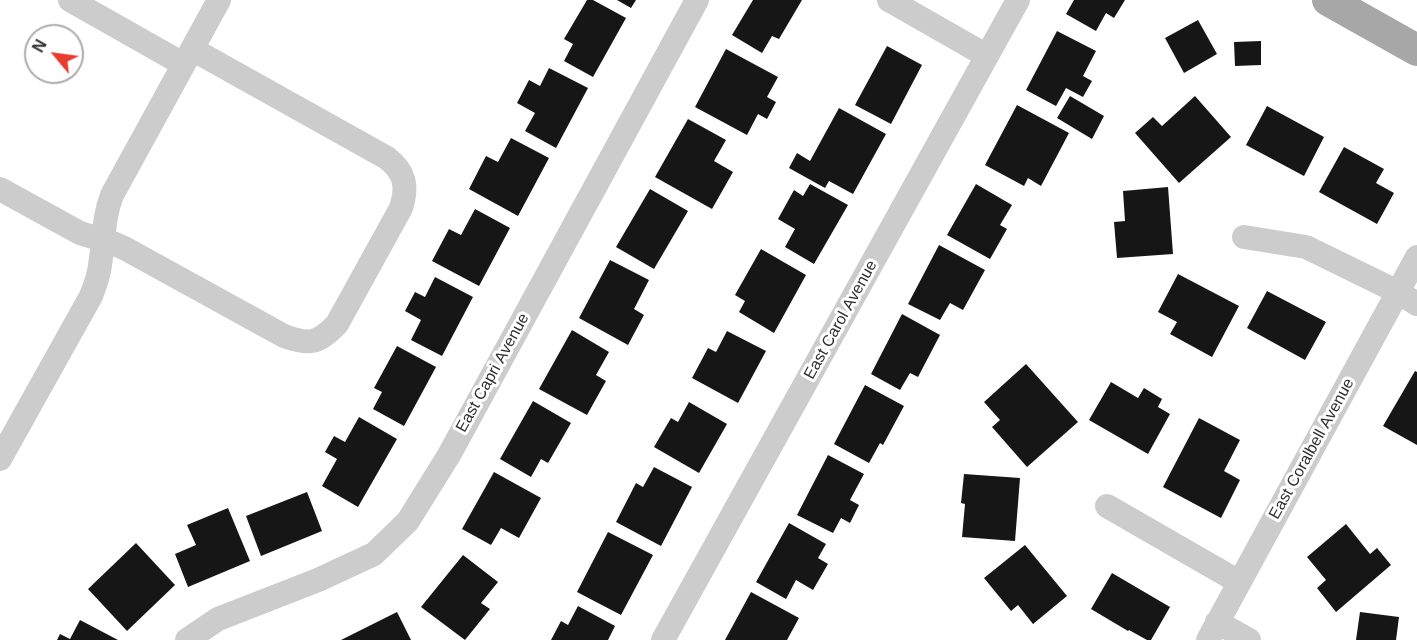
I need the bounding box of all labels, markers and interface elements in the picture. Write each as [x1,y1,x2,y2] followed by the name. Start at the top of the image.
[24,24,84,84] north arrow
[29,37,50,55] text: N
[800,257,882,383] street label: East Carol Avenue
[452,310,534,436] street label: East Capri Avenue
[1265,375,1359,523] street label: East Coralbell Avenue

